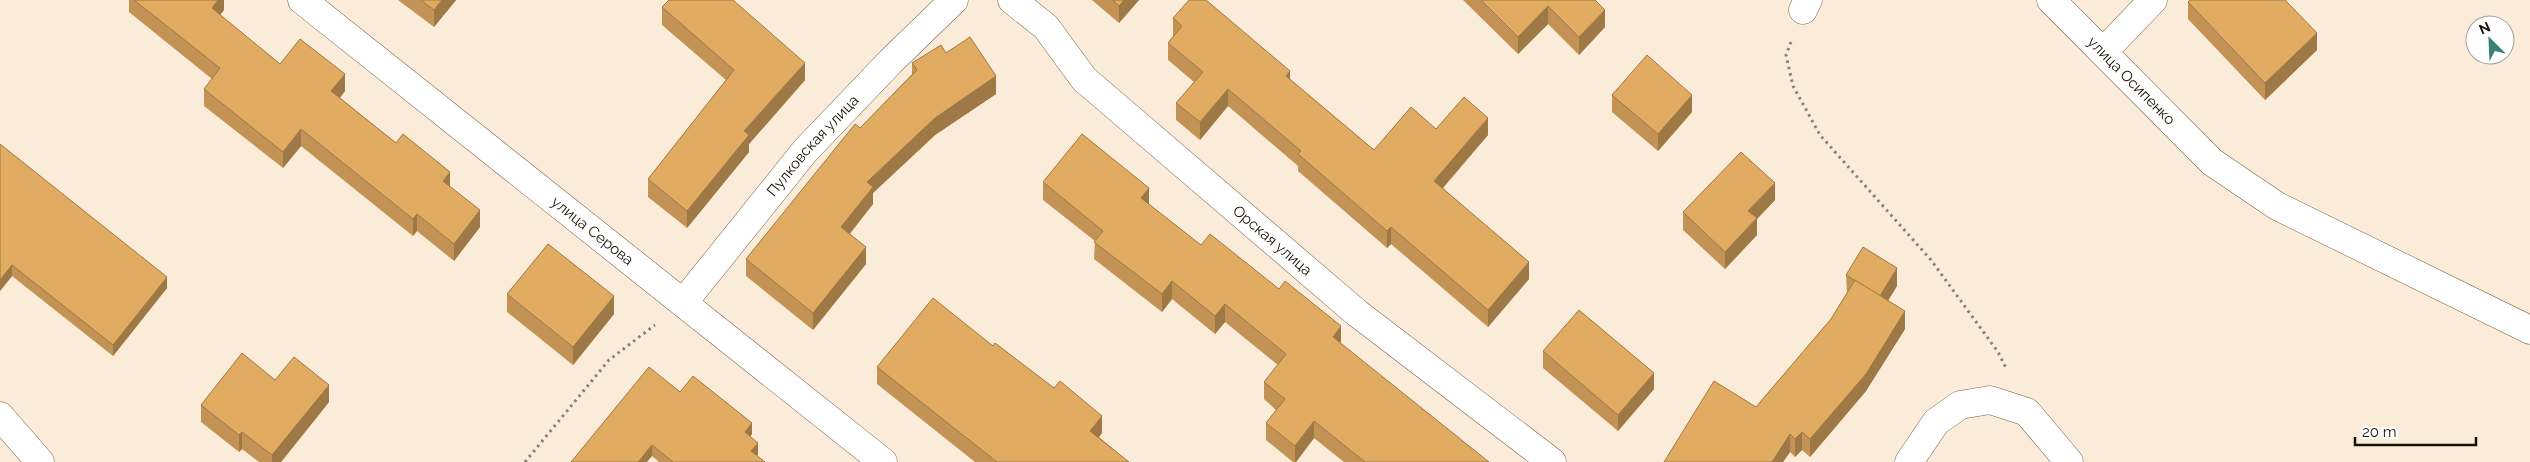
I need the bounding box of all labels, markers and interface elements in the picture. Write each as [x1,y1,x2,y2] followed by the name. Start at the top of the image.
[2465,15,2515,65] north arrow
[2477,19,2493,38] text: N
[2084,33,2179,129] street label: улица Осипенко
[763,91,863,200] street label: Пулковская улица
[548,193,637,269] street label: улица Серова
[1229,202,1316,279] street label: Орская улица
[2355,414,2476,446] scale bar
[2362,423,2397,441] text: 20 m

